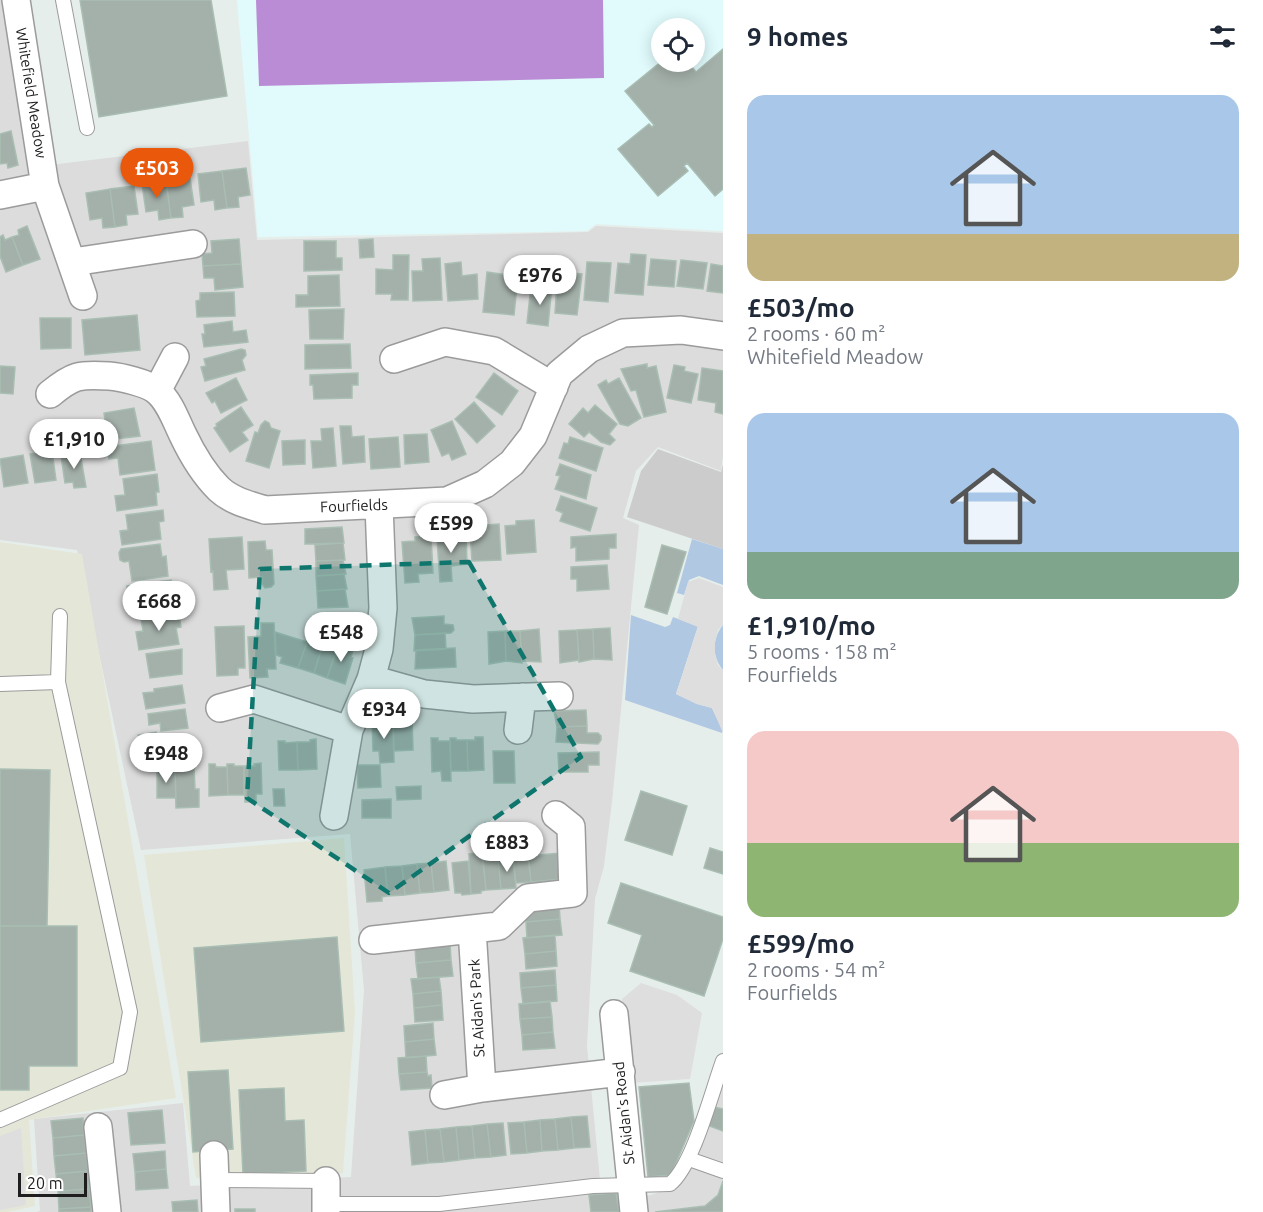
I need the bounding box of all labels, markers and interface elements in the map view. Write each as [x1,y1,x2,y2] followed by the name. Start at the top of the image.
[651,18,705,72] map controls
[651,18,705,72] button: locate
[1206,20,1239,53] icon: filters
[747,22,848,51] text: 9 homes
[13,26,50,160] street label: Whitefield Meadow
[939,134,1047,242] icon: home
[121,148,193,199] pin: £503
[134,156,180,179] text: £503
[504,255,576,306] pin: £976
[517,263,563,286] text: £976
[747,293,855,322] text: £503/mo
[747,322,885,345] text: 2 rooms · 60 m²
[747,345,923,368] text: Whitefield Meadow
[25,419,123,470] pin: £1,910
[43,427,105,450] text: £1,910
[939,452,1047,560] icon: home
[320,496,388,515] street label: Fourfields
[415,503,487,554] pin: £599
[428,511,474,534] text: £599
[123,581,195,632] pin: £668
[136,589,182,612] text: £668
[747,611,876,640] text: £1,910/mo
[305,612,377,663] pin: £548
[318,620,364,643] text: £548
[747,640,897,663] text: 5 rooms · 158 m²
[747,663,837,686] text: Fourfields
[348,689,420,740] pin: £934
[361,697,407,720] text: £934
[130,733,202,784] pin: £948
[143,741,189,764] text: £948
[939,770,1047,878] icon: home
[471,822,543,873] pin: £883
[484,830,530,853] text: £883
[747,929,855,958] text: £599/mo
[465,958,488,1058] street label: St Aidan's Park
[747,958,885,981] text: 2 rooms · 54 m²
[747,981,837,1004] text: Fourfields
[610,1061,637,1165] street label: St Aidan's Road
[18,1170,87,1198] scale bar
[27,1174,63,1192] text: 20 m

